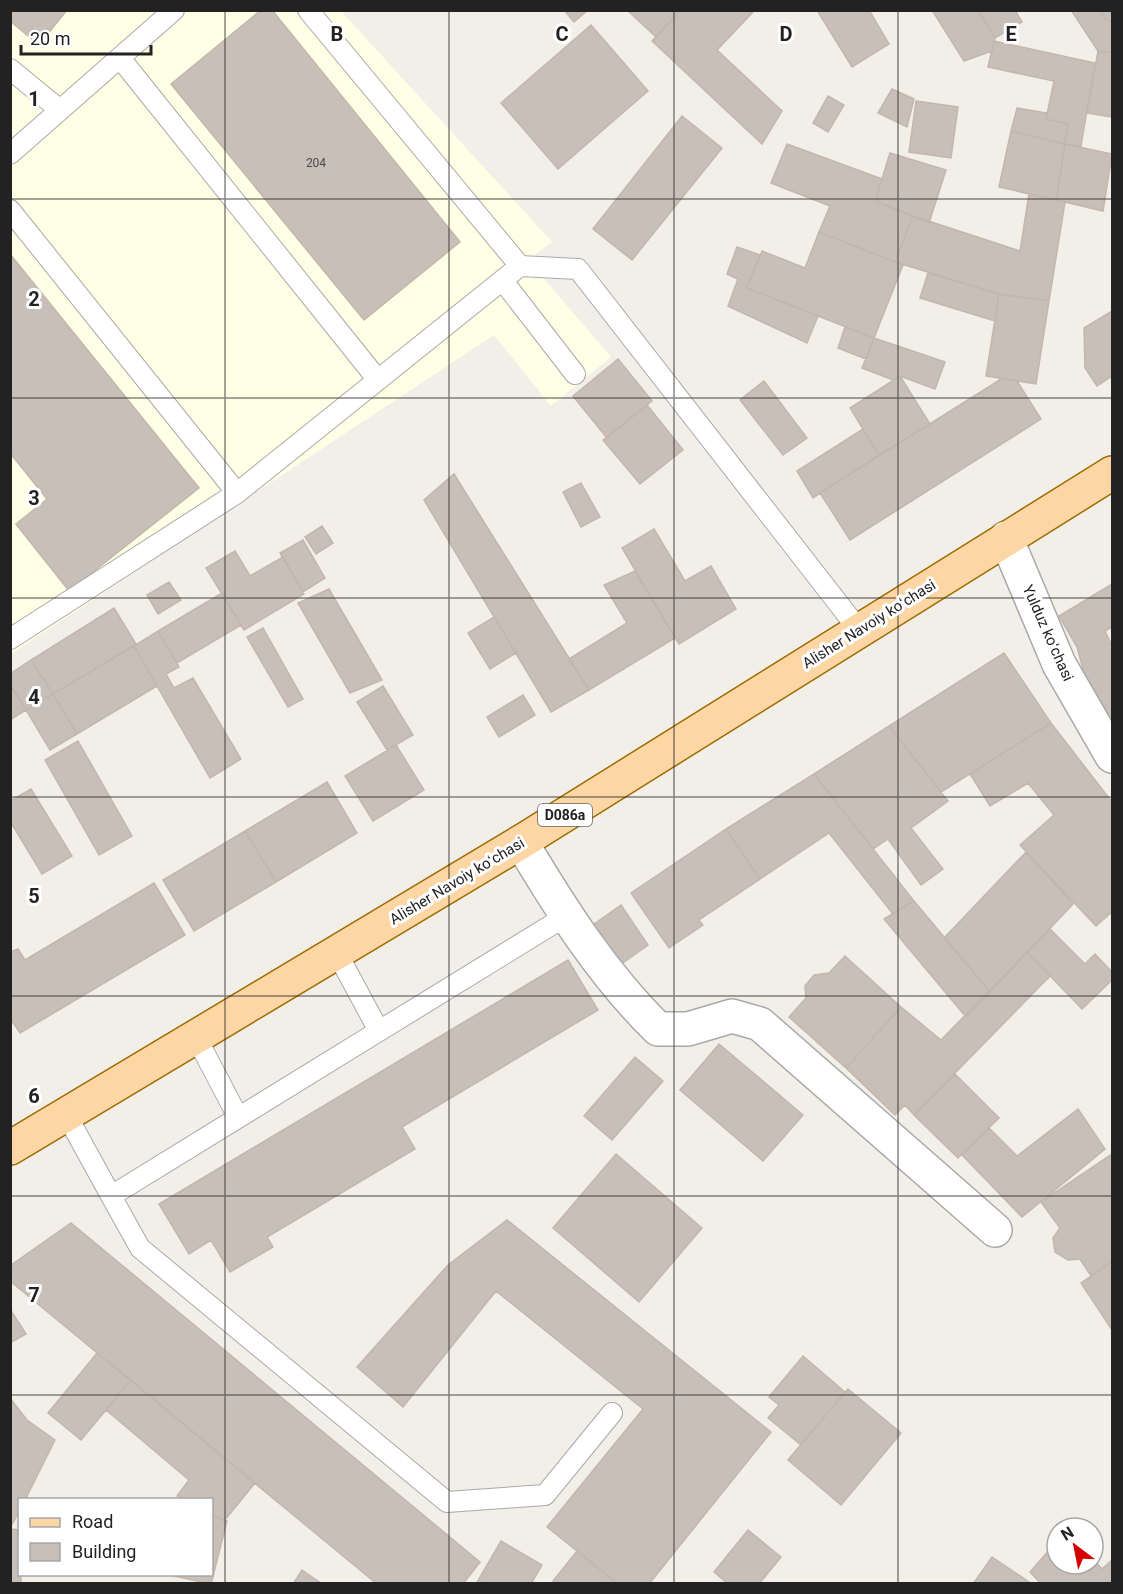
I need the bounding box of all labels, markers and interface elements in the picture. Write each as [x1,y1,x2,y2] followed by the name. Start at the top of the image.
[21,18,152,56] scale bar
[331,22,343,46] text: B
[555,22,569,46] text: C
[780,22,793,46] text: D
[1005,22,1017,46] text: E
[30,28,70,49] text: 20 m
[28,87,40,111] text: 1
[306,156,326,170] house number: 204
[28,287,40,311] text: 2
[28,486,40,510] text: 3
[799,576,939,672] street label: Alisher Navoiy koʻchasi
[1019,582,1077,684] street label: Yulduz koʻchasi
[28,685,40,709] text: 4
[538,804,592,826] road number: D086a
[386,834,528,928] street label: Alisher Navoiy koʻchasi
[28,884,40,908] text: 5
[28,1084,40,1108] text: 6
[28,1283,40,1307] text: 7
[18,1498,213,1576] legend
[72,1511,113,1532] text: Road
[1045,1516,1105,1576] north arrow
[1057,1523,1077,1545] text: N
[72,1541,136,1562] text: Building

